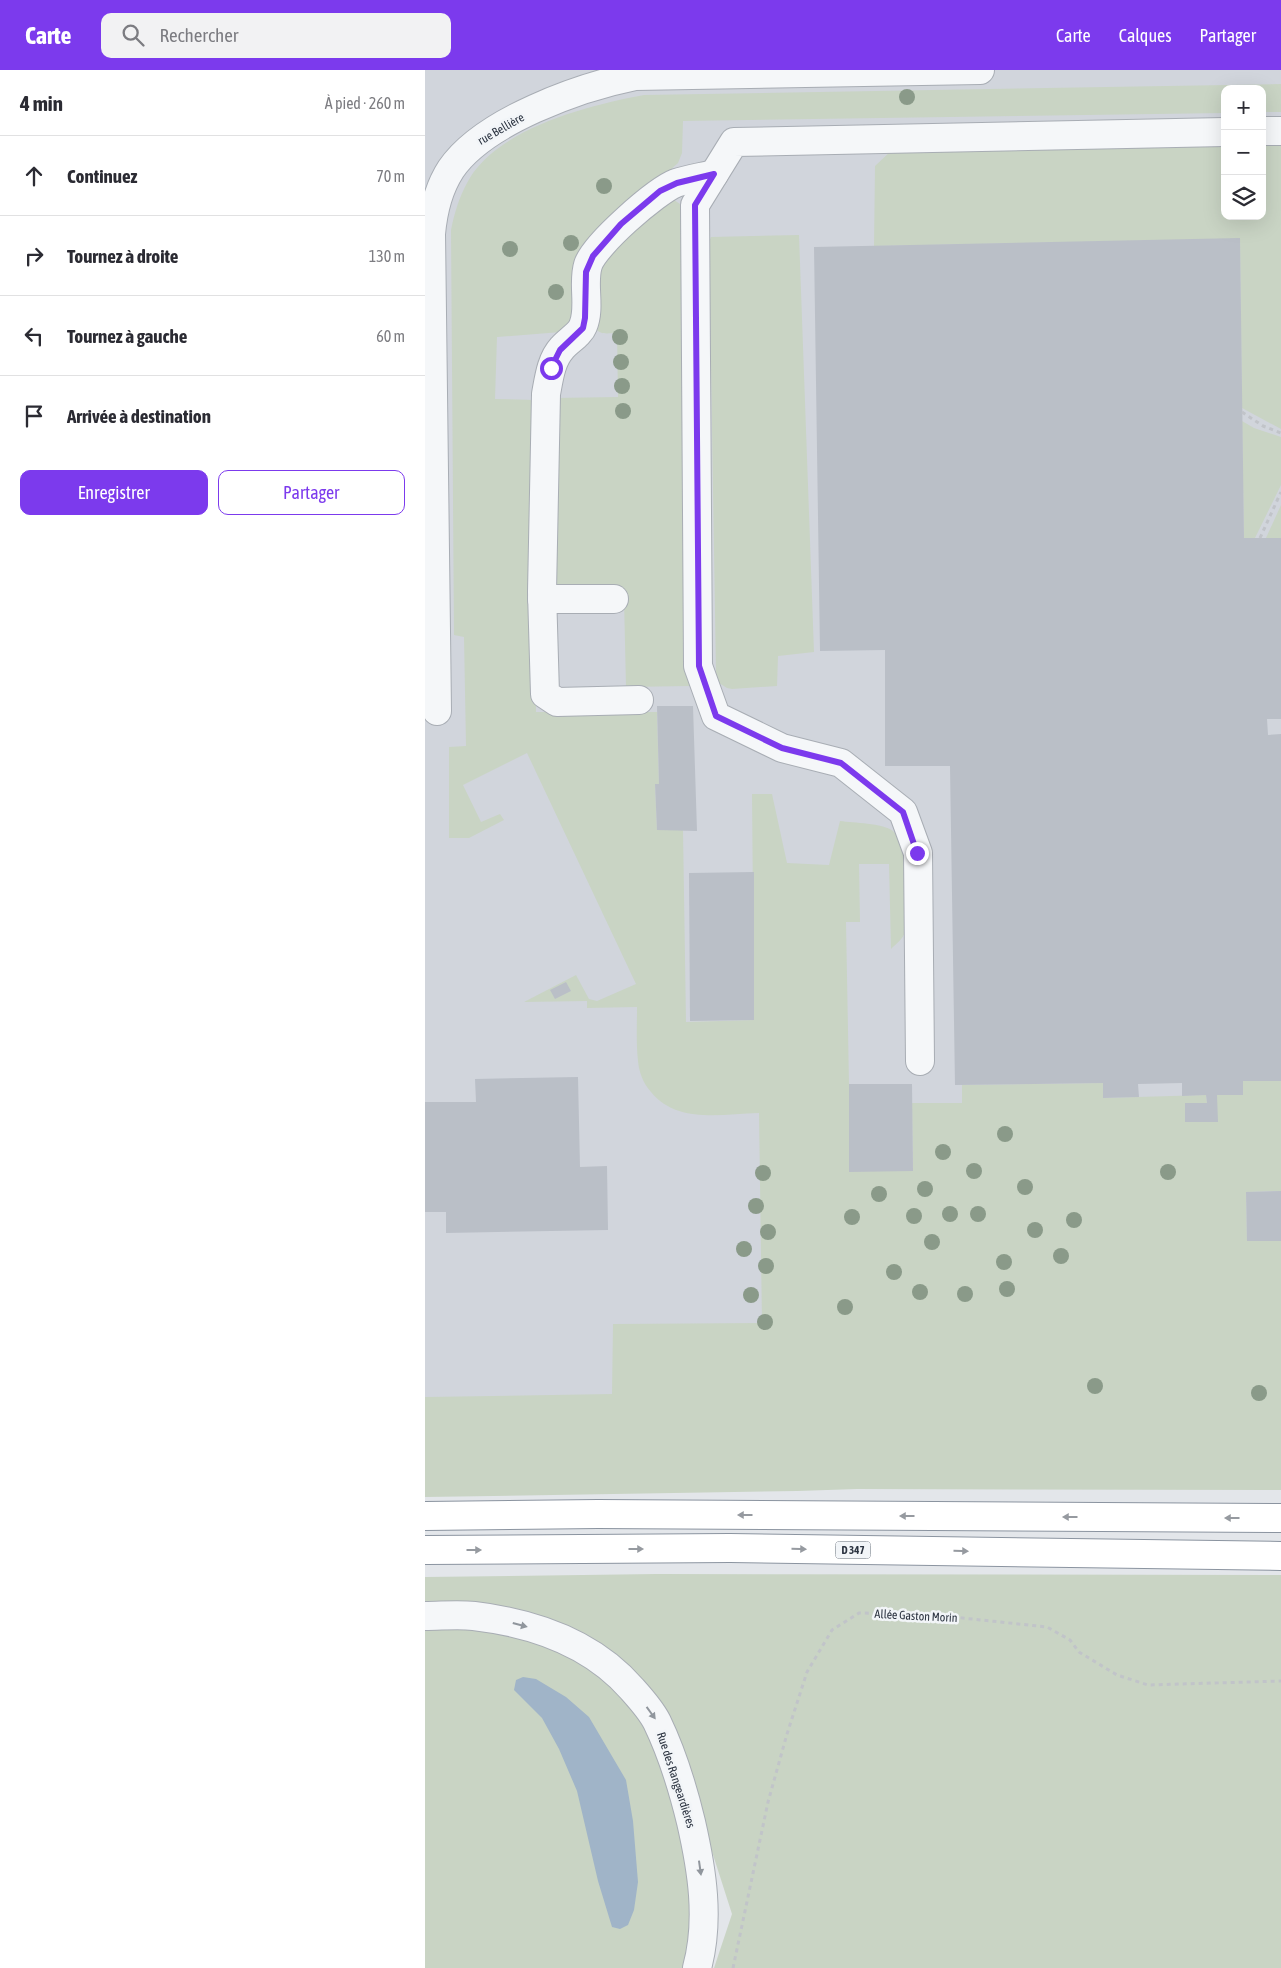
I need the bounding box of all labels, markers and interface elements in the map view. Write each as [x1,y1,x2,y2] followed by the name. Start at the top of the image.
[101,13,451,58] search box
[119,21,147,49] icon: search
[25,22,71,49] text: Carte
[159,24,238,46] text: Rechercher
[1056,25,1091,46] text: Carte
[1119,25,1172,46] text: Calques
[1200,25,1256,46] text: Partager
[1221,85,1266,220] map controls
[1221,85,1266,130] button: +
[20,91,63,115] text: 4 min
[325,94,405,112] text: À pied · 260 m
[475,110,527,148] street label: rue Bellière
[1221,130,1266,175] button: −
[20,162,48,190] icon: ahead
[67,165,137,187] text: Continuez
[376,167,405,185] text: 70 m
[1221,175,1266,220] button: layers
[20,242,48,270] icon: right
[67,245,178,267] text: Tournez à droite
[369,247,405,265] text: 130 m
[20,322,48,350] icon: left
[67,325,187,347] text: Tournez à gauche
[376,327,405,345] text: 60 m
[540,357,563,380] route start
[20,402,48,430] icon: arrive
[67,405,211,427] text: Arrivée à destination
[20,470,208,515] button: Enregistrer
[218,470,405,515] button: Partager
[906,842,929,865] route end
[737,1511,753,1519] one-way arrow
[899,1512,915,1520] one-way arrow
[1062,1513,1078,1521] one-way arrow
[1224,1514,1240,1522] one-way arrow
[835,1542,871,1558] road number: D 347
[628,1545,644,1553] one-way arrow
[791,1545,807,1553] one-way arrow
[466,1546,482,1554] one-way arrow
[953,1547,969,1555] one-way arrow
[874,1607,958,1625] street label: Allée Gaston Morin
[513,1621,528,1629] one-way arrow
[646,1707,656,1720] one-way arrow
[654,1730,698,1830] street label: Rue des Rangeardières
[696,1860,704,1876] one-way arrow

